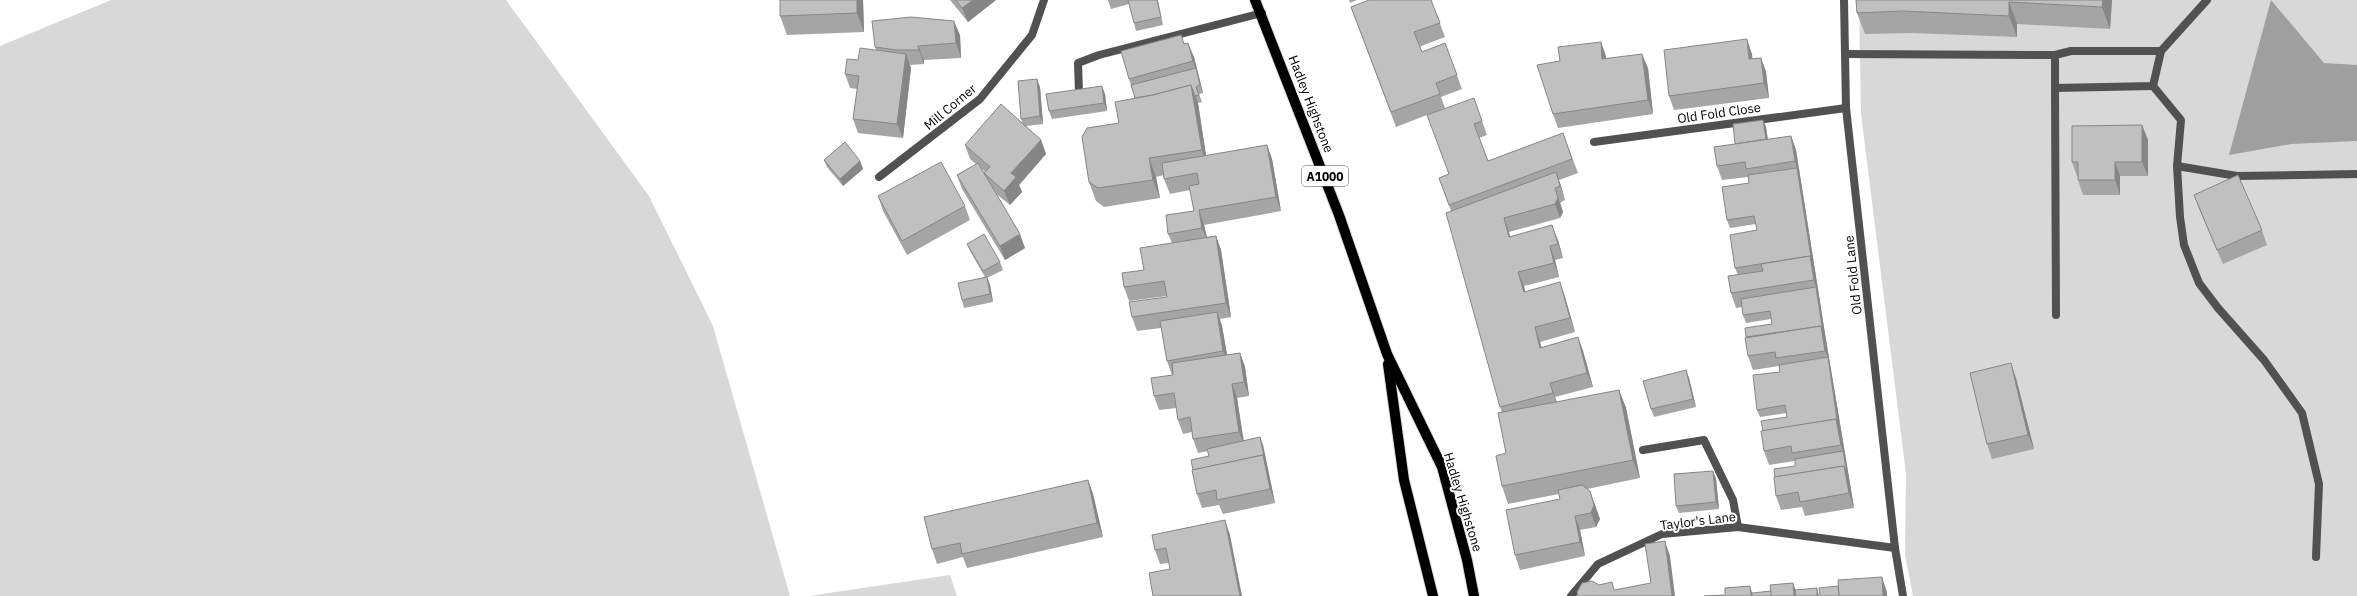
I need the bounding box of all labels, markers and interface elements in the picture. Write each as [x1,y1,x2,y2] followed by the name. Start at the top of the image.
[1285,53,1337,155] street label: Hadley Highstone
[920,80,980,134] street label: Mill Corner
[1676,99,1762,127] street label: Old Fold Close
[1302,166,1348,186] road number: A1000
[1840,234,1866,316] street label: Old Fold Lane
[1440,450,1486,554] street label: Hadley Highstone
[1659,508,1737,534] street label: Taylor's Lane

